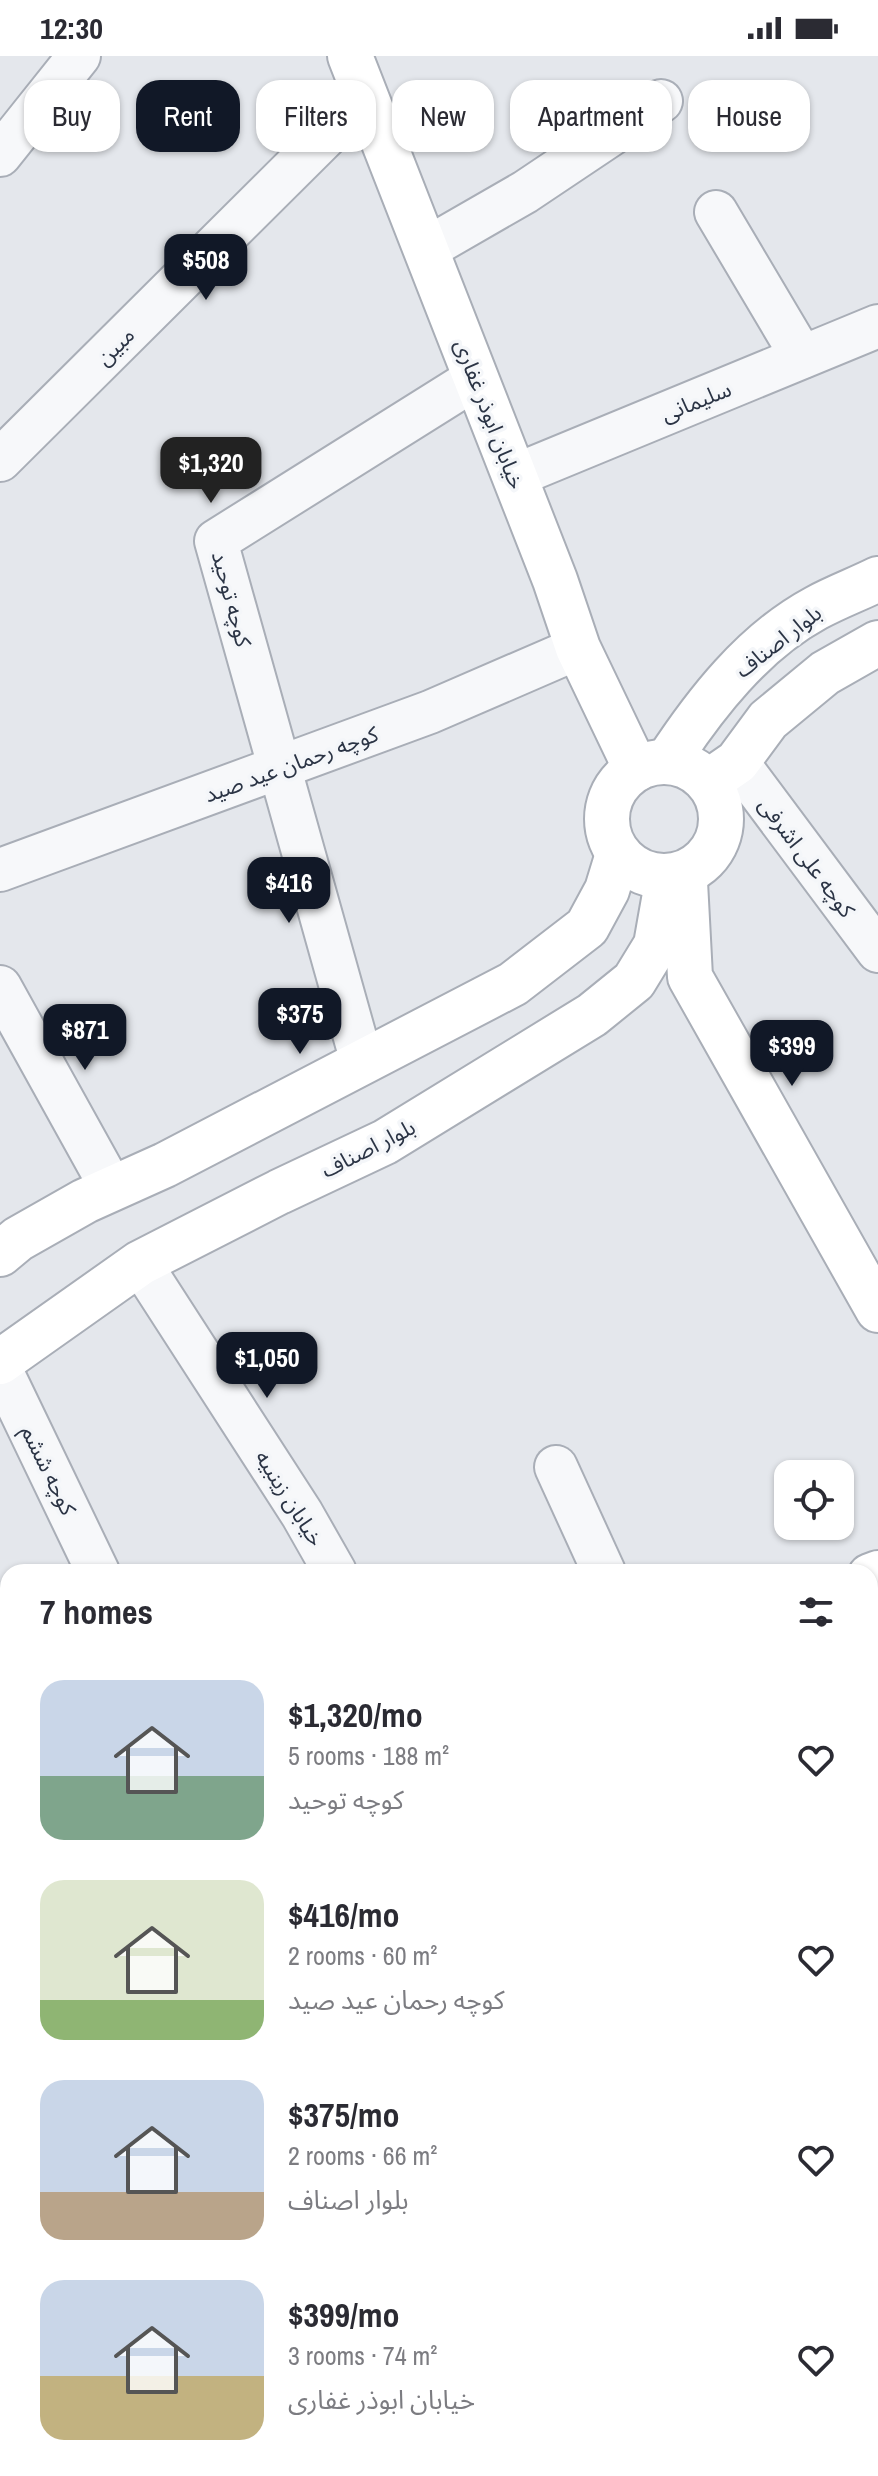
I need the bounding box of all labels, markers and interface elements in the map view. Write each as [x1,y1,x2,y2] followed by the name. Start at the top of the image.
[40,8,103,48] text: 12:30
[24,80,120,152] chip: Buy
[136,80,240,152] chip: Rent
[256,80,376,152] chip: Filters
[392,80,494,152] chip: New
[510,80,672,152] chip: Apartment
[688,80,810,152] chip: House
[159,234,253,302] pin: $508
[182,242,230,277] text: $508
[89,320,141,372] street label: مبین
[448,335,532,493] street label: خیابان ابوذر غفاری
[656,373,736,429] street label: سلیمانی
[146,437,276,505] pin: $1,320
[178,445,244,480] text: $1,320
[205,548,259,651] street label: کوچه توحید
[729,598,827,684] street label: بلوار اصناف
[200,718,383,809] street label: کوچه رحمان عید صید
[752,791,863,924] street label: کوچه علی اشرفی
[242,857,336,925] pin: $416
[265,865,313,900] text: $416
[253,988,347,1056] pin: $375
[276,996,324,1031] text: $375
[38,1004,132,1072] pin: $871
[61,1012,109,1047] text: $871
[745,1020,839,1088] pin: $399
[768,1028,816,1063] text: $399
[316,1112,420,1184] street label: بلوار اصناف
[202,1332,332,1400] pin: $1,050
[234,1340,300,1375] text: $1,050
[13,1420,84,1522] street label: کوچه ششم
[249,1444,331,1552] street label: خیابان زینبیه
[774,1460,854,1540] map controls
[774,1460,854,1540] button: locate
[40,1589,153,1635] text: 7 homes
[794,1590,838,1634] icon: filters
[288,1692,423,1738] text: $1,320/mo
[104,1712,200,1808] icon: home
[288,1738,449,1773] text: 5 rooms · 188 m²
[794,1738,838,1782] icon: heart
[288,1782,404,1817] text: کوچه توحید
[288,1892,400,1938] text: $416/mo
[104,1912,200,2008] icon: home
[288,1938,437,1973] text: 2 rooms · 60 m²
[794,1938,838,1982] icon: heart
[288,1982,505,2017] text: کوچه رحمان عید صید
[288,2092,400,2138] text: $375/mo
[104,2112,200,2208] icon: home
[288,2138,437,2173] text: 2 rooms · 66 m²
[794,2138,838,2182] icon: heart
[288,2182,408,2217] text: بلوار اصناف
[288,2292,400,2338] text: $399/mo
[104,2312,200,2408] icon: home
[288,2338,437,2373] text: 3 rooms · 74 m²
[794,2338,838,2382] icon: heart
[288,2382,475,2417] text: خیابان ابوذر غفاری

